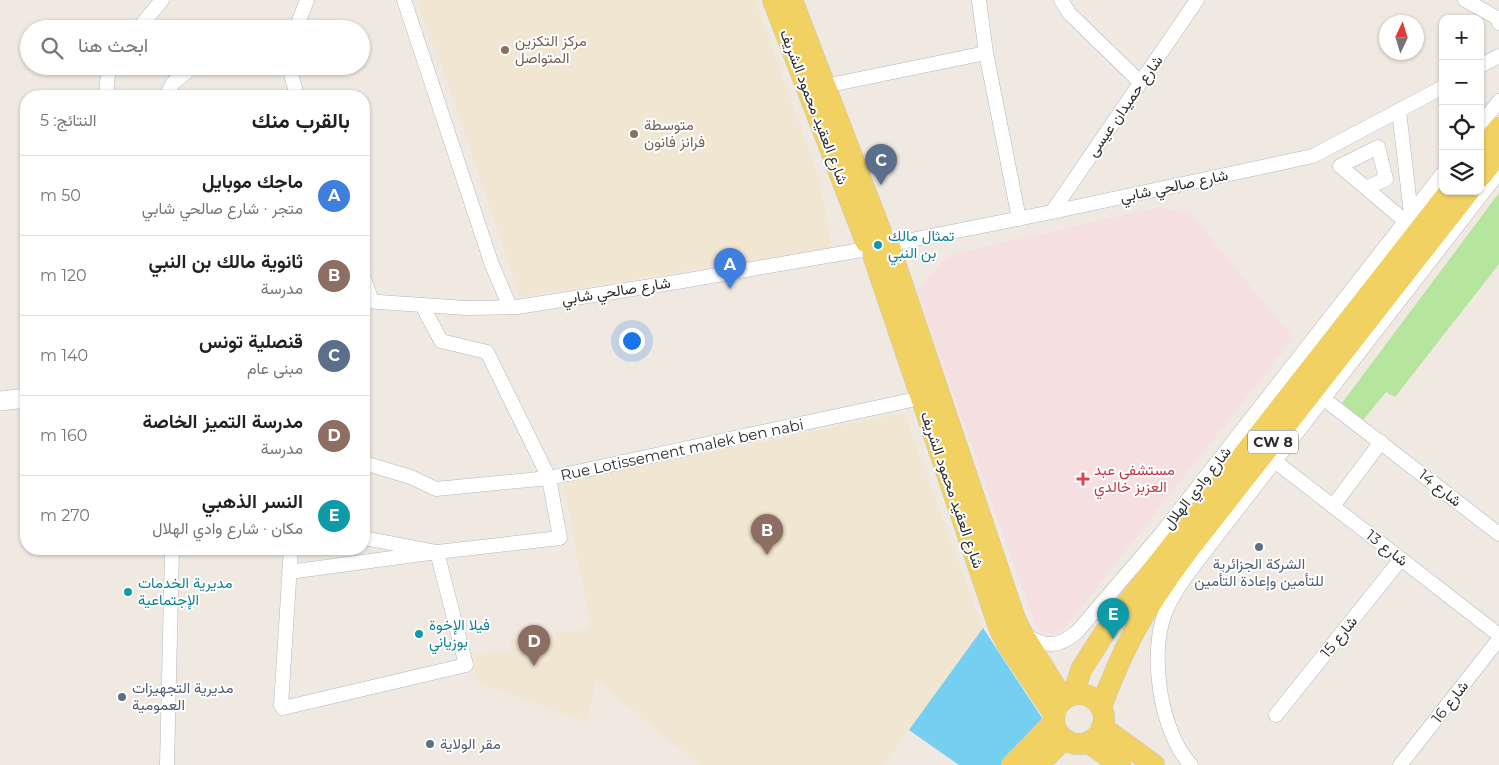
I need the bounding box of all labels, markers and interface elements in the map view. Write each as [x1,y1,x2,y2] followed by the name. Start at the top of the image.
[1379,15,1424,60] north arrow
[1439,15,1484,195] map controls
[1439,15,1484,60] button: +
[20,20,370,75] search box
[774,27,853,188] street label: شارع العقيد محمود الشريف
[515,31,587,67] place label: مركز التكزين المتواصل
[38,34,66,62] icon: search
[78,34,148,57] text: ابحث هنا
[499,44,511,56] marker: مركز التكزين المتواصل
[1083,51,1168,161] street label: شارع حميدان عيسى
[1439,60,1484,105] button: −
[1439,105,1484,150] button: locate
[252,108,350,133] text: بالقرب منك
[40,111,97,130] text: النتائج: 5
[644,115,705,151] place label: متوسطة فرانز فانون
[628,128,640,140] marker: متوسطة فرانز فانون
[865,144,897,185] pin: C
[1439,150,1484,195] button: layers
[1118,165,1231,210] street label: شارع صالحي شابي
[202,170,303,193] text: ماجك موبايل
[40,186,81,205] text: 50 m
[328,186,340,205] text: A
[142,199,303,218] text: متجر · شارع صالحي شابي
[888,226,955,266] place label: تمثال مالك بن النبي
[872,239,884,251] marker: تمثال مالك بن النبي
[714,248,746,289] pin: A
[148,250,303,273] text: ثانوية مالك بن النبي
[40,266,87,285] text: 120 m
[328,266,340,285] text: B
[560,272,673,312] street label: شارع صالحي شابي
[261,279,303,298] text: مدرسة
[619,328,645,354] your location
[199,330,303,353] text: قنصلية تونس
[40,346,88,365] text: 140 m
[328,346,340,365] text: C
[247,359,303,378] text: مبنى عام
[915,409,988,572] street label: شارع العقيد محمود الشريف
[143,410,303,433] text: مدرسة التميز الخاصة
[559,414,805,485] street label: Rue Lotissement malek ben nabi
[40,426,87,445] text: 160 m
[327,426,341,445] text: D
[1248,431,1298,454] road number: CW 8
[261,439,303,458] text: مدرسة
[1158,442,1238,535] street label: شارع وادي الهلال
[1094,460,1175,500] place label: مستشفى عبد العزبز خالدي
[1414,465,1466,512] street label: شارع 14
[1076,472,1090,486] marker: مستشفى عبد العزبز خالدي
[202,490,303,513] text: النسر الذهبي
[40,506,90,525] text: 270 m
[329,506,339,525] text: E
[751,514,783,555] pin: B
[152,519,303,538] text: مكان · شارع وادي الهلال
[1361,525,1412,572] street label: شارع 13
[1253,541,1265,553] marker: الشركة الجزائرية للتأمين وإعادة التأمين
[1194,554,1324,591] place label: الشركة الجزائرية للتأمين وإعادة التأمين
[138,573,232,610] place label: مديرية الخدمات الإجتماعية
[122,586,134,598] marker: مديرية الخدمات الإجتماعية
[1097,598,1129,639] pin: E
[1316,612,1363,663] street label: شارع 15
[429,615,490,655] place label: فيلا الإخوة بوزياني
[518,625,550,666] pin: D
[413,628,425,640] marker: فيلا الإخوة بوزياني
[1427,677,1474,728] street label: شارع 16
[132,678,234,714] place label: مديرية التجهيزات العمومية
[116,691,128,703] marker: مديرية التجهيزات العمومية
[440,734,501,753] place label: مقر الولاية
[424,738,436,750] marker: مقر الولاية

